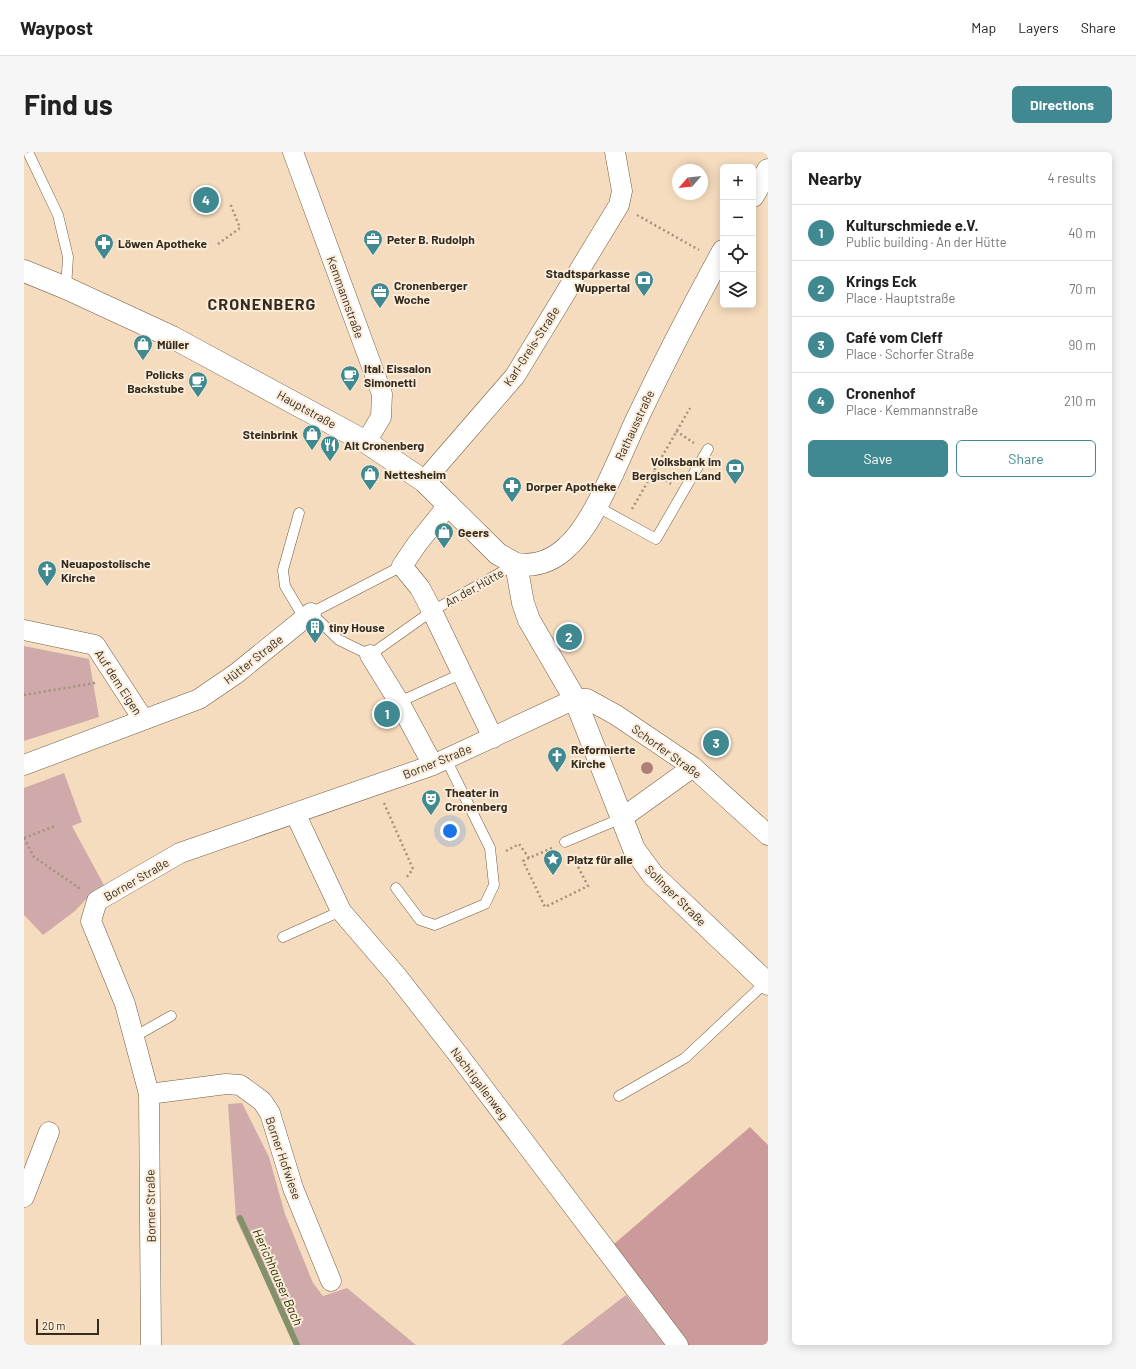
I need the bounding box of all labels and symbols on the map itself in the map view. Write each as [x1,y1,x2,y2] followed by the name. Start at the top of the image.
[672,164,708,200] north arrow
[193,185,219,215] pin: 4
[362,228,384,256] office icon: Peter B. Rudolph
[93,232,115,260] pharmacy icon: Löwen Apotheke
[387,232,475,246] place label: Peter B. Rudolph
[118,236,207,250] place label: Löwen Apotheke
[325,254,367,340] street label: Kemmannstraße
[546,266,630,294] place label: Stadtsparkasse Wuppertal
[633,269,655,297] bank icon: Stadtsparkasse Wuppertal
[394,278,468,306] place label: Cronenberger Woche
[369,281,391,309] office icon: Cronenberger Woche
[208,294,316,313] district label: CRONENBERG
[500,304,562,388] street label: Karl-Greis-Straße
[132,333,154,361] shop icon: Müller
[157,337,190,351] place label: Müller
[364,361,431,389] place label: Ital. Eissalon Simonetti
[339,364,361,392] cafe icon: Ital. Eissalon Simonetti
[127,367,184,395] place label: Policks Backstube
[187,370,209,398] cafe icon: Policks Backstube
[275,387,339,431] street label: Hauptstraße
[612,388,656,462] street label: Rathausstraße
[301,423,323,451] shop icon: Steinbrink
[243,427,299,441] place label: Steinbrink
[319,434,341,462] restaurant icon: Alt Cronenberg
[344,438,425,452] place label: Alt Cronenberg
[632,454,721,482] place label: Volksbank im Bergischen Land
[724,457,746,485] bank icon: Volksbank im Bergischen Land
[359,463,381,491] shop icon: Nettesheim
[384,467,446,481] place label: Nettesheim
[501,475,523,503] pharmacy icon: Dorper Apotheke
[526,479,617,493] place label: Dorper Apotheke
[433,521,455,549] shop icon: Geers
[458,525,489,539] place label: Geers
[61,556,151,584] place label: Neuapostolische Kirche
[36,559,58,587] church icon: Neuapostolische Kirche
[442,565,506,609] street label: An der Hütte
[304,616,326,644] building icon: tiny House
[329,620,385,634] place label: tiny House
[556,622,582,652] pin: 2
[221,632,285,686] street label: Hütter Straße
[93,647,145,717] street label: Auf dem Eigen
[374,699,400,729] pin: 1
[630,721,704,781] street label: Schorfer Straße
[703,728,729,758] pin: 3
[401,741,473,781] street label: Borner Straße
[571,742,636,770] place label: Reformierte Kirche
[546,745,568,773] church icon: Reformierte Kirche
[445,785,508,813] place label: Theater in Cronenberg
[420,788,442,816] theatre icon: Theater in Cronenberg
[440,821,460,841] your location
[542,848,564,876] place icon: Platz für alle
[567,852,633,866] place label: Platz für alle
[101,855,171,903] street label: Borner Straße
[643,862,709,928] street label: Solinger Straße
[448,1044,512,1122] street label: Nachtigallenweg
[263,1115,305,1201] street label: Borner Hofwiese
[142,1169,158,1243] street label: Borner Straße
[249,1226,307,1328] water label: Herichhauser Bach
[36,1317,99,1336] scale bar

